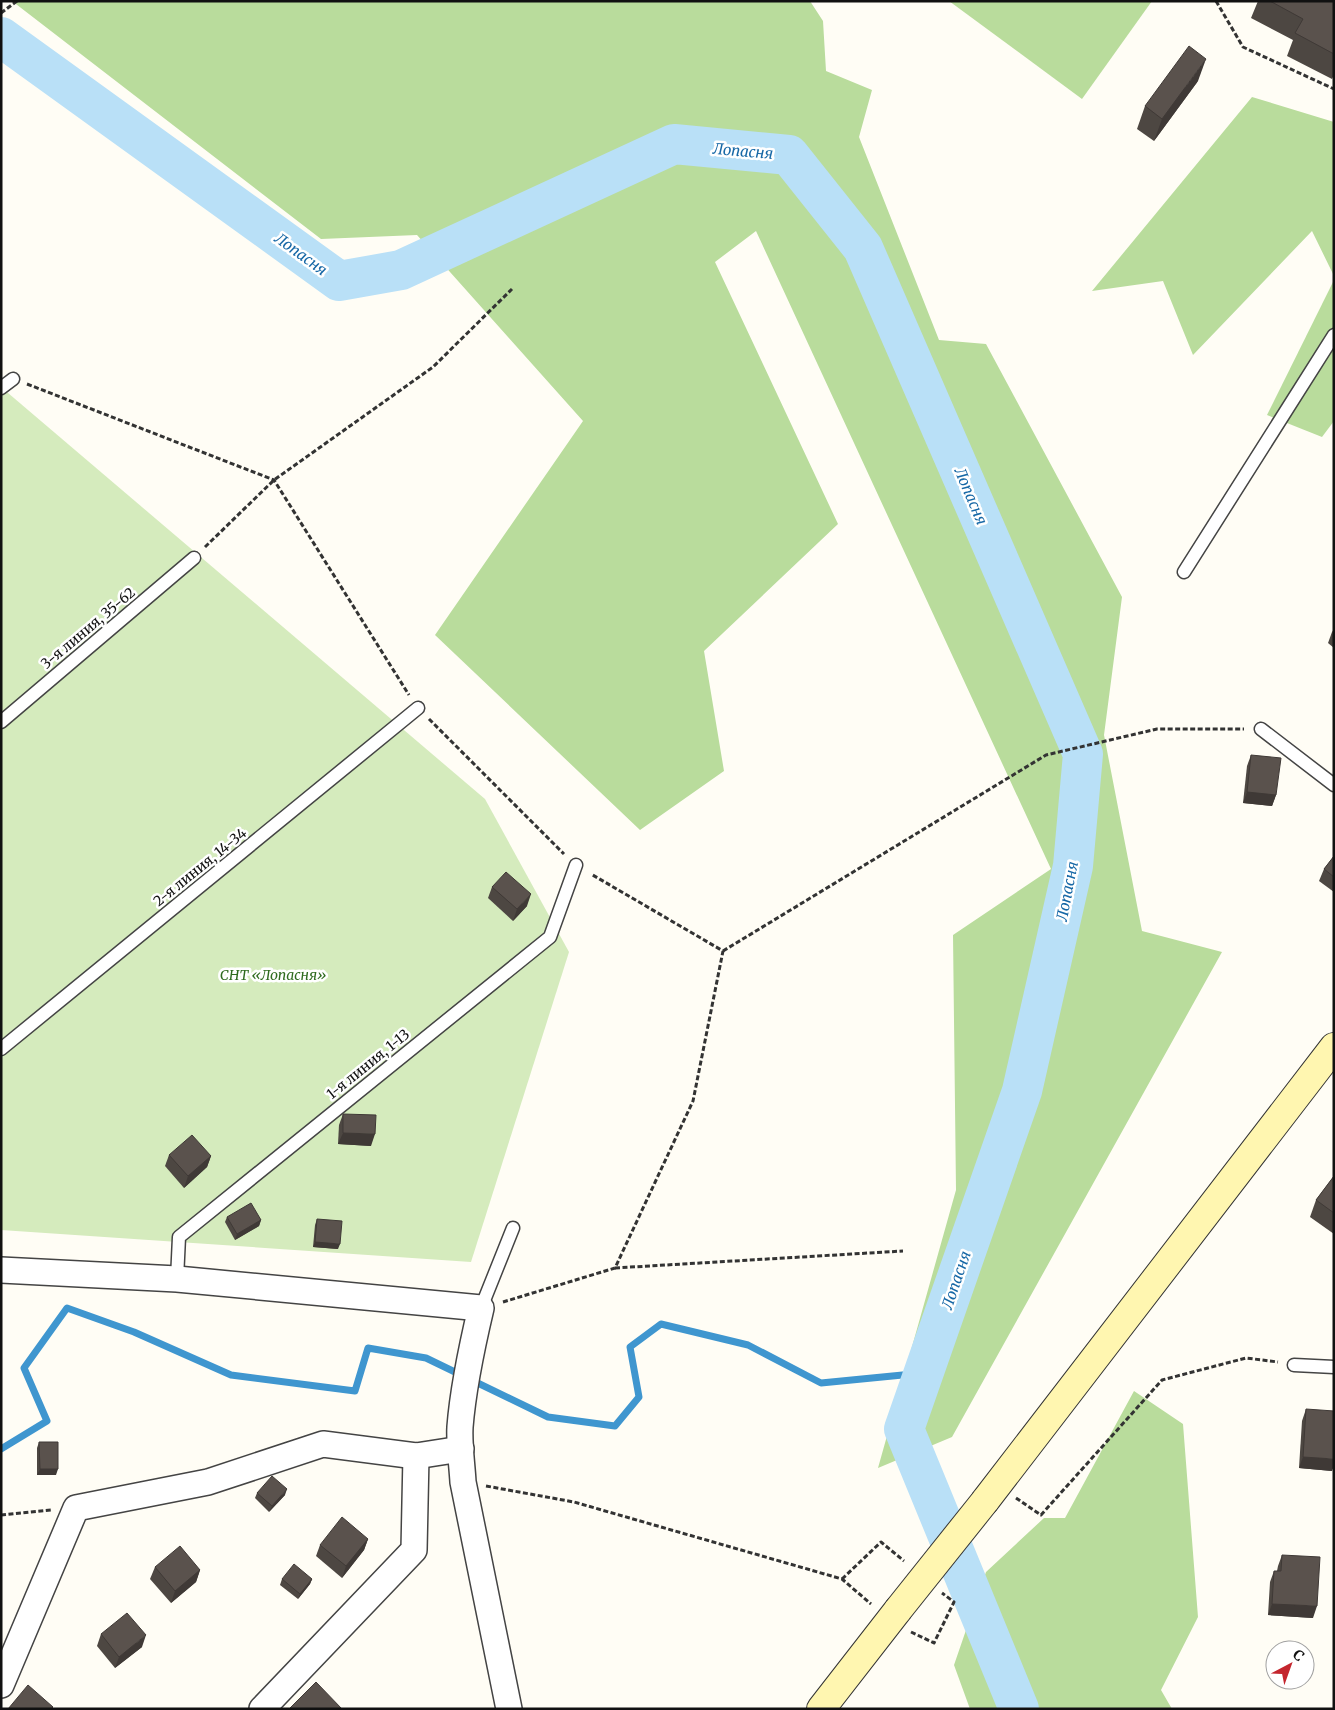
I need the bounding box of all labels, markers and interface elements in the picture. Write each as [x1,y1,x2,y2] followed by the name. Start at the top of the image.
[711,139,774,163] water label: Лопасня
[270,228,331,279] water label: Лопасня
[950,464,992,527] water label: Лопасня
[37,583,139,673] street label: 3-я линия, 35-62
[150,824,251,910] street label: 2-я линия, 14-34
[1052,860,1082,923] water label: Лопасня
[220,966,326,984] park label: СНТ «Лопасня»
[323,1025,413,1103] street label: 1-я линия, 1-13
[937,1248,975,1313] water label: Лопасня
[1265,1640,1315,1690] north arrow
[1289,1645,1308,1665] text: С

